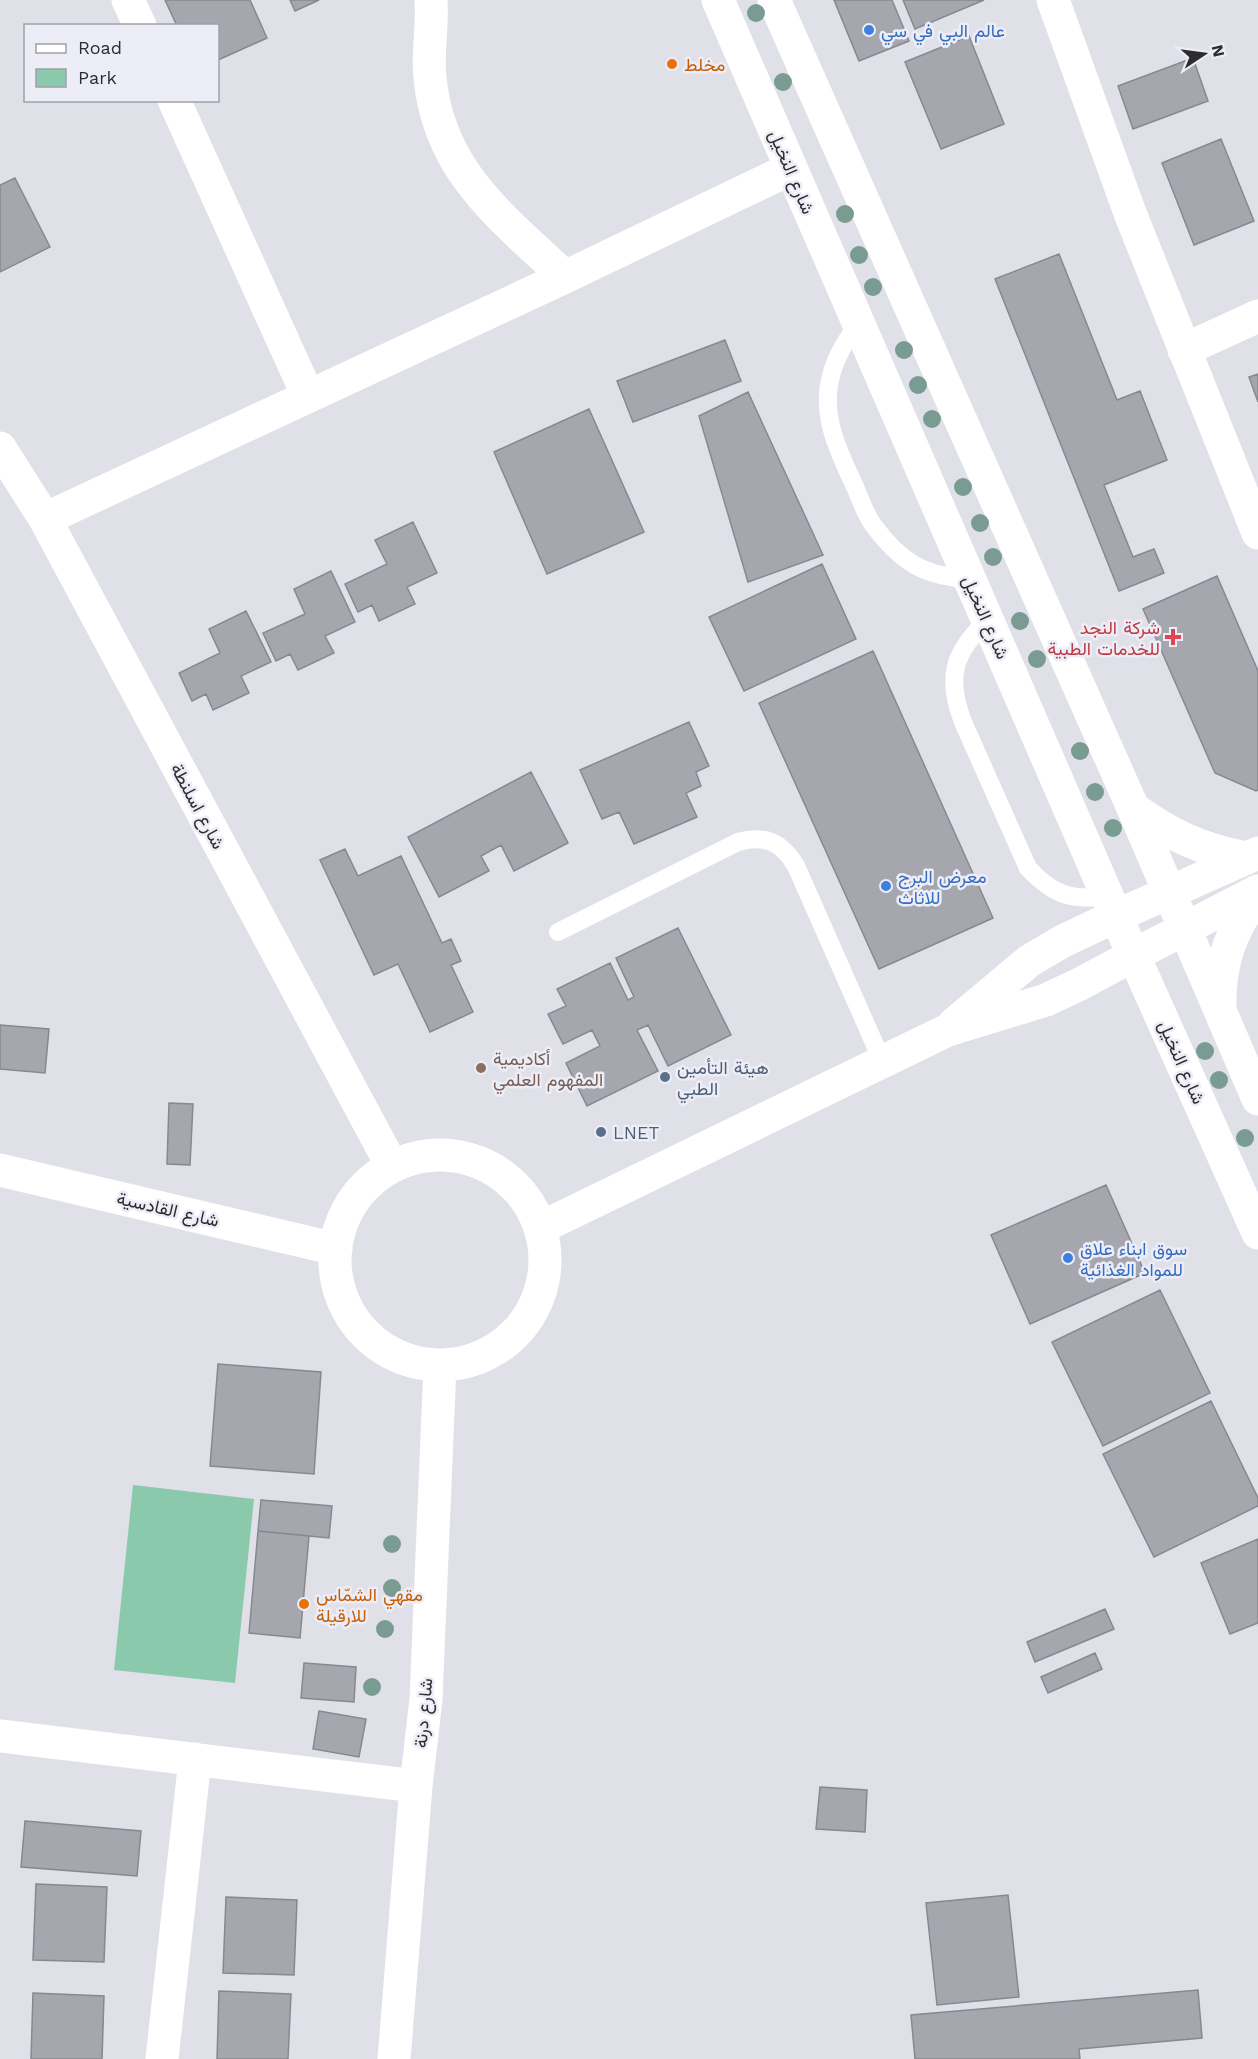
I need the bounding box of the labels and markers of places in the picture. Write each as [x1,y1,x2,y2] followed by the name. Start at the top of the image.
[881,20,1005,46] place label: عالم البي في سي
[862,23,876,37] marker: عالم البي في سي
[684,54,725,75] place label: مخلط
[665,57,679,71] marker: مخلط
[1047,617,1160,659] place label: شركة النجد للخدمات الطبية
[1164,628,1182,646] marker: شركة النجد للخدمات الطبية
[898,866,987,908] place label: معرض البرج للاثاث
[879,879,893,893] marker: معرض البرج للاثاث
[493,1048,603,1095] place label: أكاديمية المفهوم العلمي
[677,1057,769,1104] place label: هيئة التأمين الطبي
[474,1061,488,1075] marker: أكاديمية المفهوم العلمي
[658,1070,672,1084] marker: هيئة التأمين الطبي
[613,1122,659,1143] place label: LNET
[594,1125,608,1139] marker: LNET
[1080,1238,1187,1281] place label: سوق ابناء علاق للمواد الغذائية
[1061,1251,1075,1265] marker: سوق ابناء علاق للمواد الغذائية
[316,1584,423,1627] place label: مقهي الشمّاس للارقيلة
[297,1597,311,1611] marker: مقهي الشمّاس للارقيلة

